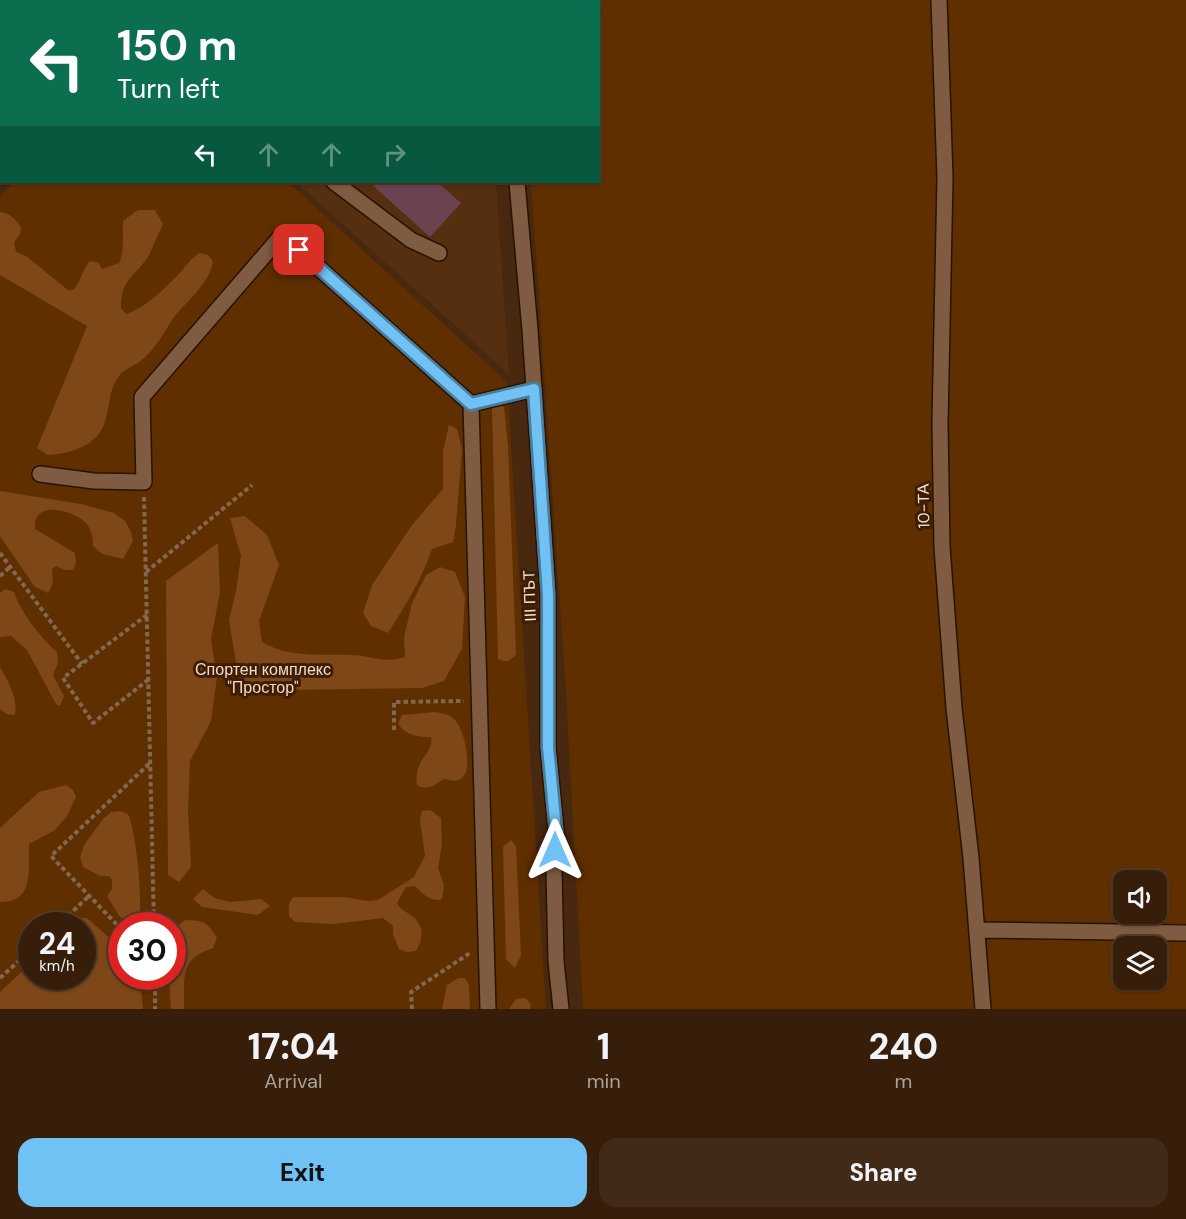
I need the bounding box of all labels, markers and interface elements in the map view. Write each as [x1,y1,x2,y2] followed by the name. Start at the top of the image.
[117,18,237,73] text: 150 m
[18,24,96,102] icon: left
[117,71,220,106] text: Turn left
[189,138,222,171] icon: left
[252,138,285,171] icon: ahead
[315,138,348,171] icon: ahead
[378,138,411,171] icon: right
[273,224,324,275] pin
[282,233,315,266] icon: arrive
[913,483,934,528] street label: 10-ТА
[518,570,541,622] street label: ІІІ ПЪТ
[195,659,331,698] park label: Спортен комплекс "Простор"
[523,818,587,882] position arrow
[1113,870,1167,990] map controls
[1113,870,1167,924] button: sound
[108,912,186,990] speed limit sign: 30
[39,924,75,963] text: 24
[1113,936,1167,990] button: layers
[39,956,75,976] text: km/h
[248,1023,339,1070] text: 17:04
[597,1023,610,1070] text: 1
[869,1023,938,1070] text: 240
[264,1068,322,1094] text: Arrival
[587,1068,621,1094] text: min
[894,1068,912,1094] text: m
[18,1138,587,1207] button: Exit
[599,1138,1168,1207] button: Share

